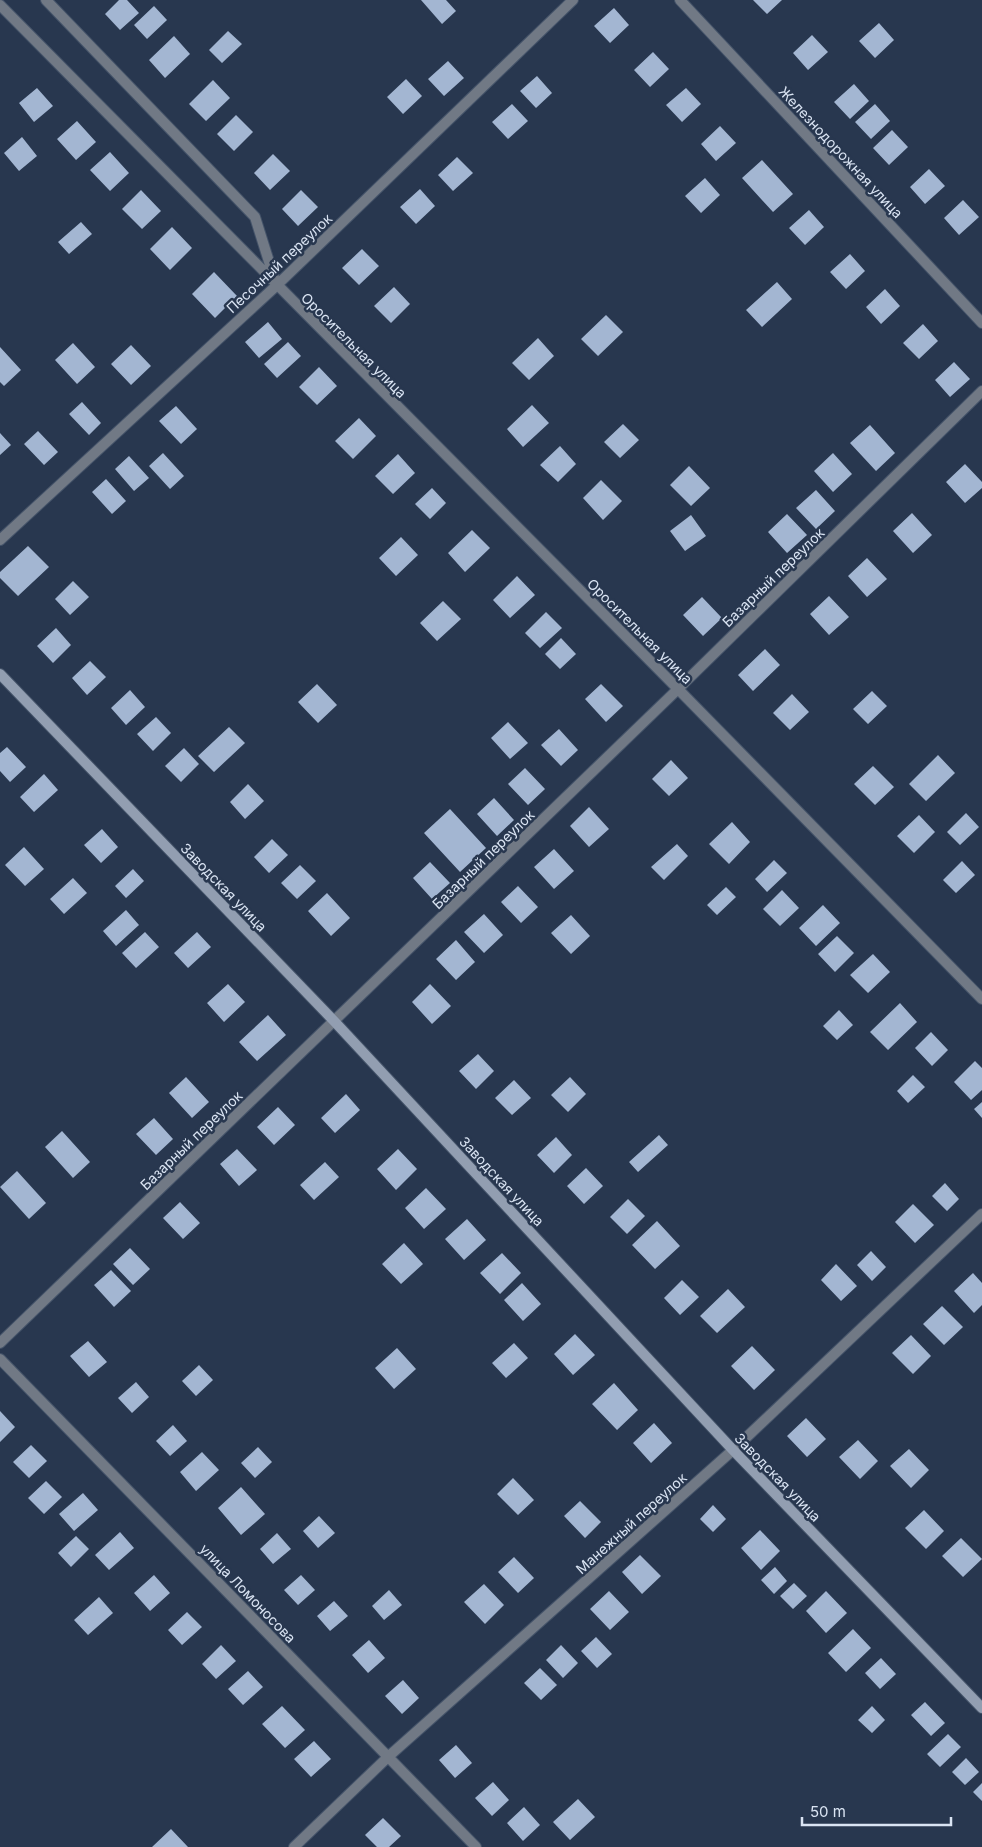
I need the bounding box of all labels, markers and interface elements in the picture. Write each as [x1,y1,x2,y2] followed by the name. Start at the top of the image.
[776,83,906,221] street label: Железнодорожная улица
[223,209,336,316] street label: Песочный переулок
[298,289,410,401] street label: Оросительная улица
[718,524,828,630] street label: Базарный переулок
[584,575,696,687] street label: Оросительная улица
[428,806,538,912] street label: Базарный переулок
[177,839,271,935] street label: Заводская улица
[136,1087,246,1193] street label: Базарный переулок
[456,1133,548,1229] street label: Заводская улица
[731,1429,825,1525] street label: Заводская улица
[572,1469,690,1577] street label: Манежный переулок
[197,1540,299,1646] street label: улица Ломоносова
[802,1794,951,1826] scale bar
[810,1802,846,1821] text: 50 m

